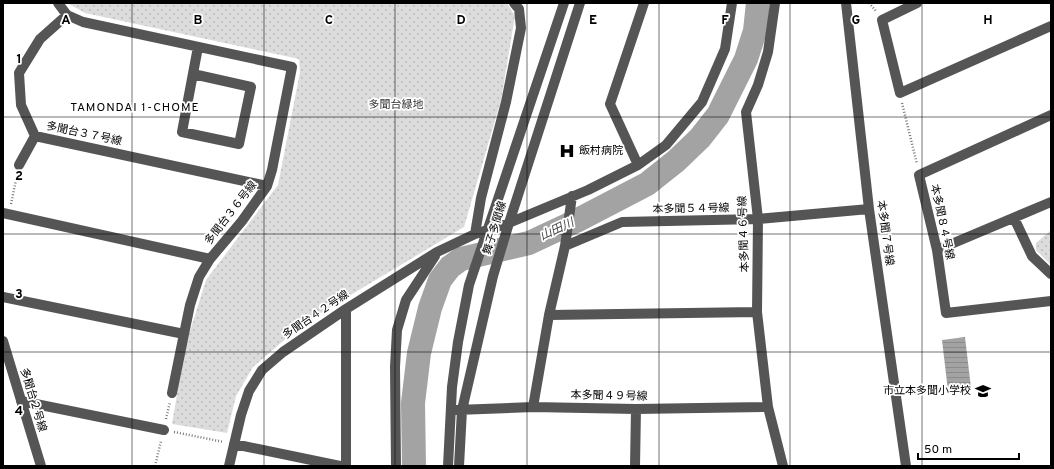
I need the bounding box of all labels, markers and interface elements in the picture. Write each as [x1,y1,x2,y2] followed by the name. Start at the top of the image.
[61,13,71,29] text: A
[194,13,203,29] text: B
[325,13,333,29] text: C
[456,13,466,29] text: D
[589,13,597,29] text: E
[721,13,729,29] text: F
[852,13,861,29] text: G
[983,13,993,29] text: H
[16,52,22,68] text: 1
[369,98,424,112] park label: 多聞台緑地
[70,100,200,116] district label: TAMONDAI 1-CHOME
[45,119,123,149] street label: 多聞台３７号線
[558,142,576,160] hospital icon: 飯村病院
[579,144,623,158] place label: 飯村病院
[15,169,23,185] text: 2
[202,178,260,248] street label: 多聞台３６号線
[927,183,957,261] street label: 本多聞８４号線
[736,195,752,273] street label: 本多聞４６号線
[873,199,897,267] street label: 本多聞７号線
[480,200,510,256] street label: 舞子多聞線
[652,201,730,217] street label: 本多聞５４号線
[537,214,579,245] water label: 山田川
[15,287,23,303] text: 3
[280,288,352,342] street label: 多聞台４２号線
[17,366,49,434] street label: 多聞台２号線
[974,382,992,400] school or university icon: 市立本多聞小学校
[883,384,971,398] place label: 市立本多聞小学校
[570,388,648,404] street label: 本多聞４９号線
[15,404,23,420] text: 4
[918,435,1019,461] scale bar
[924,442,952,458] text: 50 m

